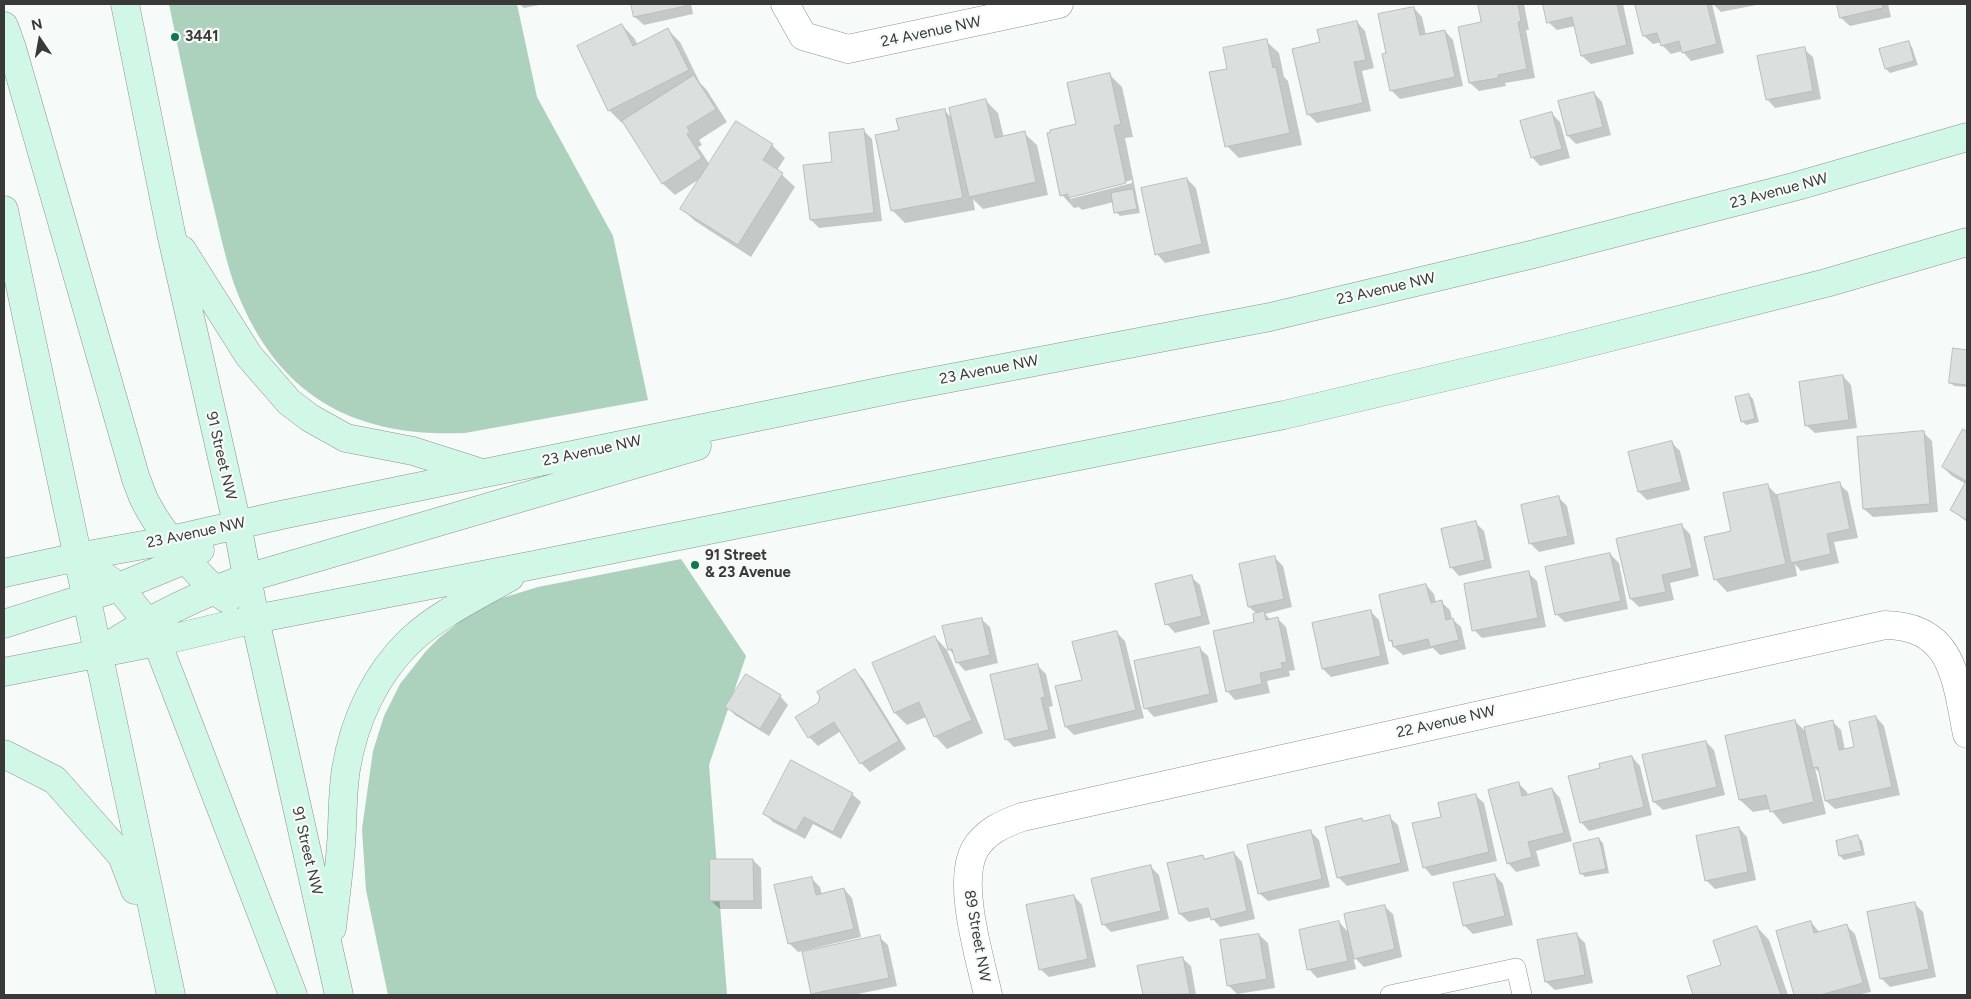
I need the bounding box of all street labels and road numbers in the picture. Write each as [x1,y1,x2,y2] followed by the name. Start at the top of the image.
[879,13,983,51] street label: 24 Avenue NW
[1728,169,1830,213] street label: 23 Avenue NW
[1335,269,1437,309] street label: 23 Avenue NW
[938,352,1040,388] street label: 23 Avenue NW
[202,410,240,502] street label: 91 Street NW
[541,432,643,470] street label: 23 Avenue NW
[145,514,247,552] street label: 23 Avenue NW
[1395,702,1497,742] street label: 22 Avenue NW
[288,805,326,897] street label: 91 Street NW
[960,889,994,983] street label: 89 Street NW

